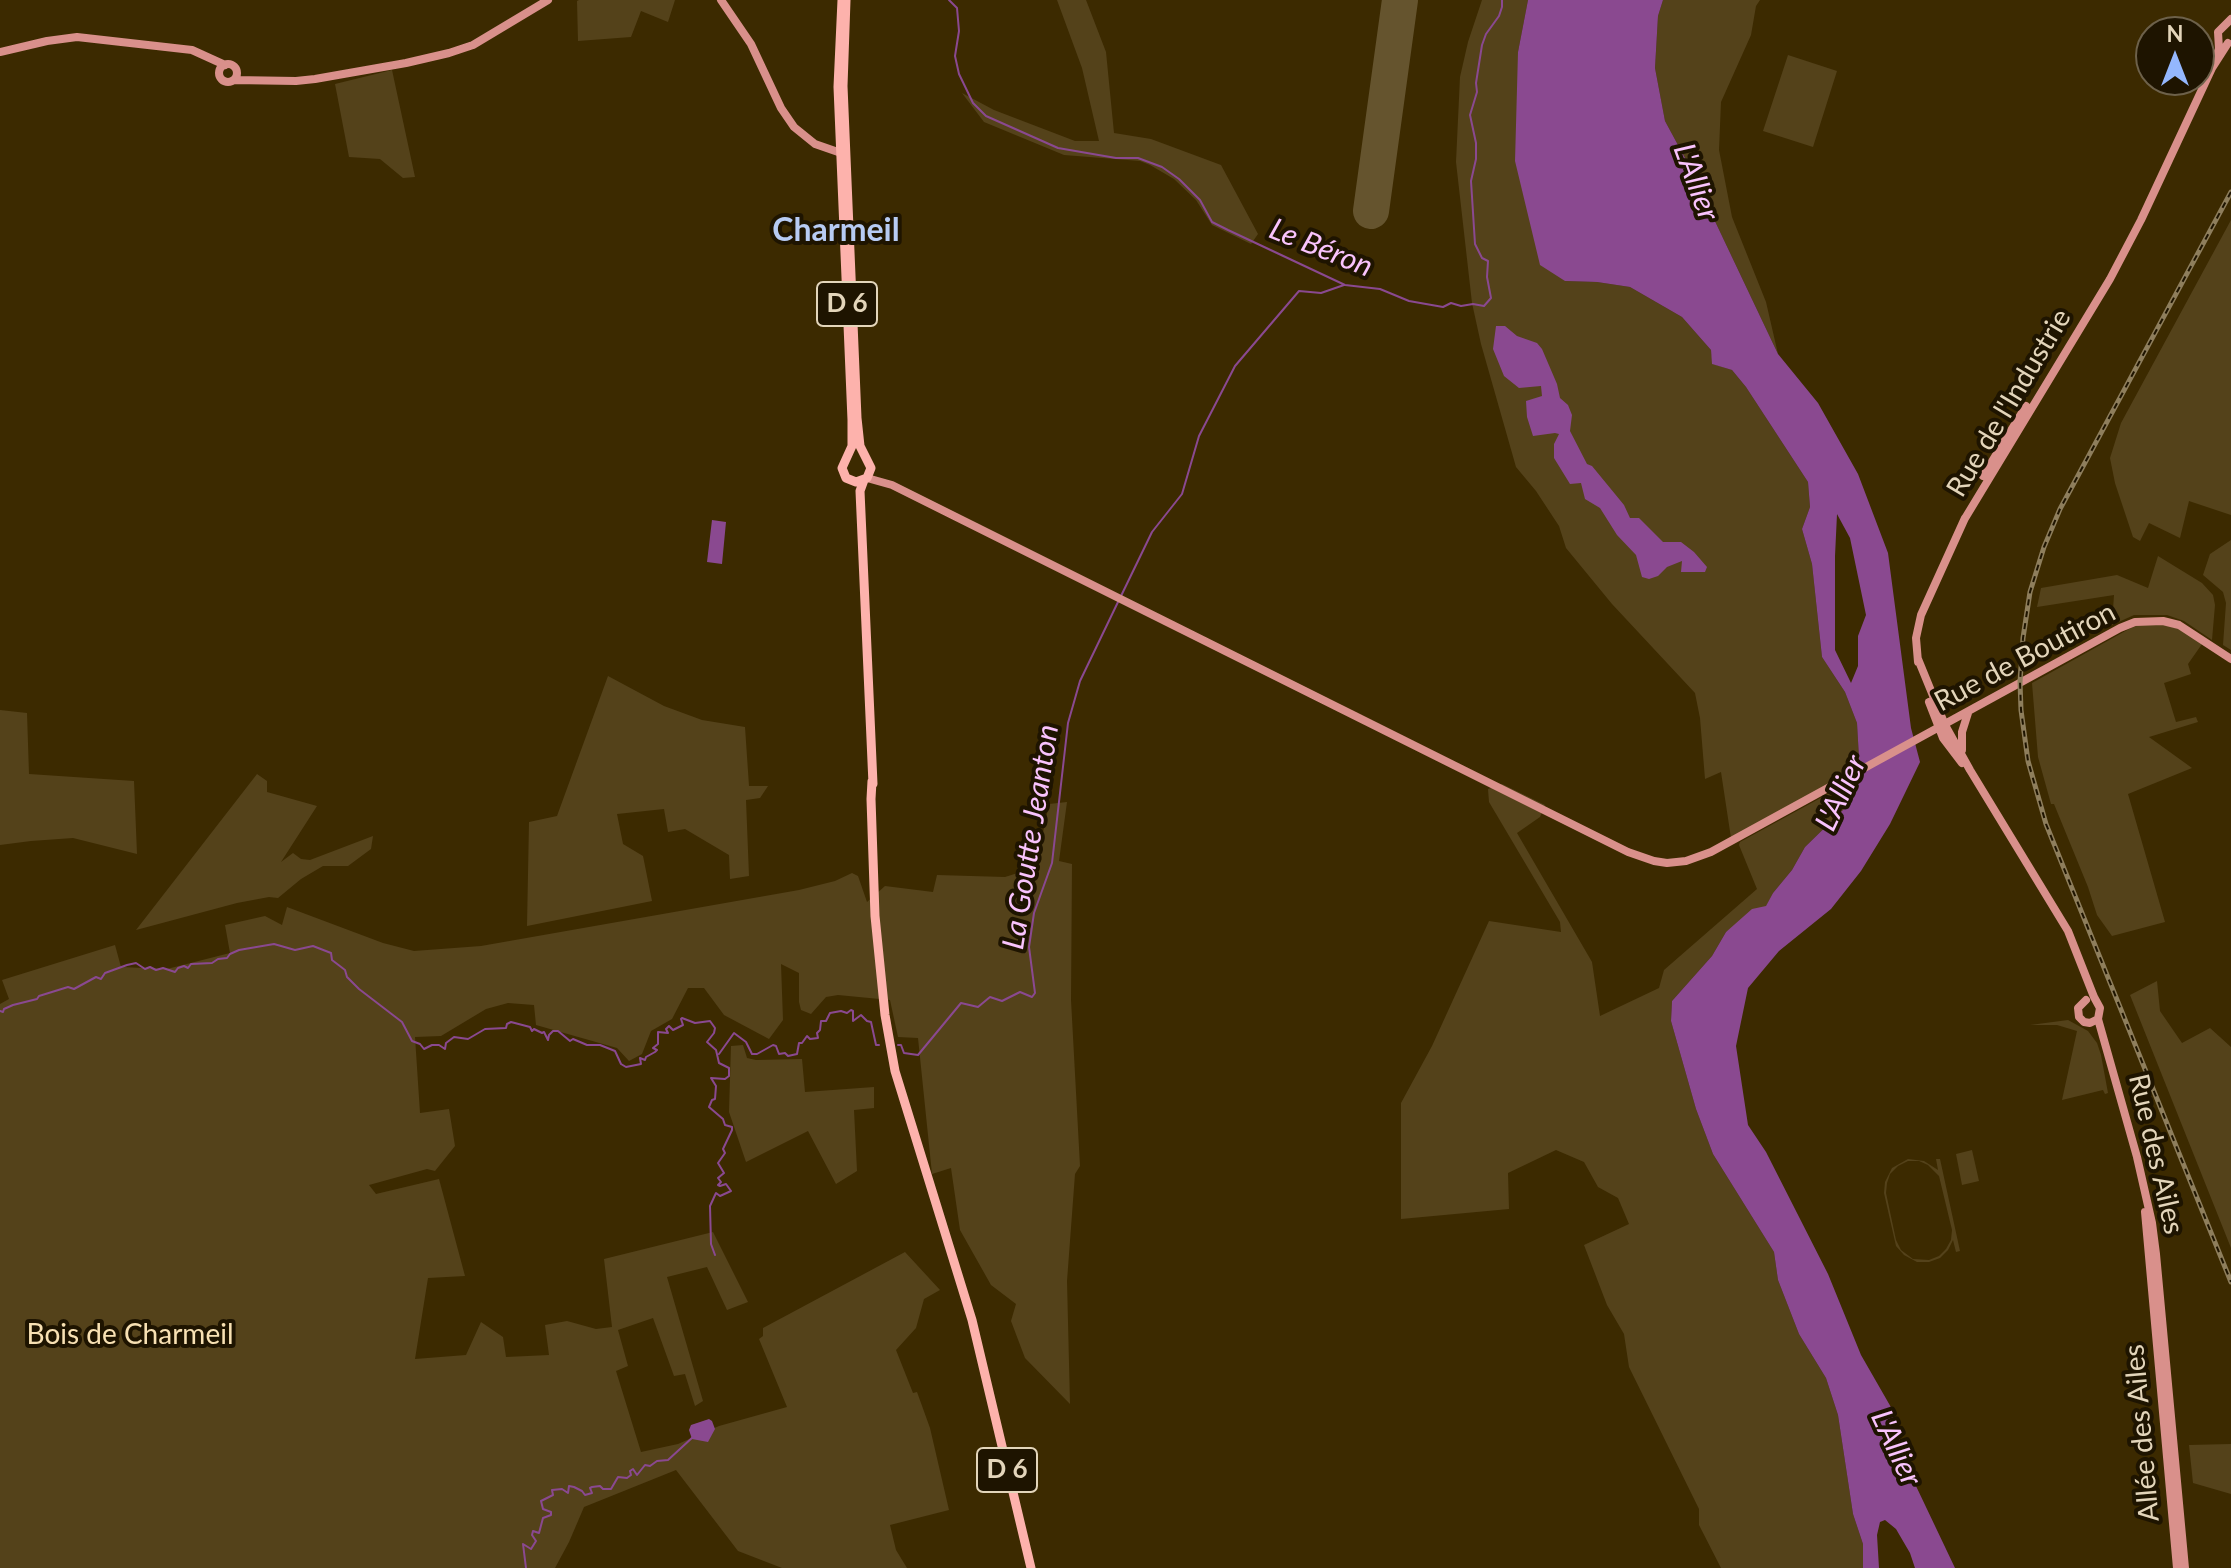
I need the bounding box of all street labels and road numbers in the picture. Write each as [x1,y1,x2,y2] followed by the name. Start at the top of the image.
[817,282,877,326] road number: D 6
[1940,303,2078,503] street label: Rue de l'Industrie
[1929,595,2121,719] street label: Rue de Boutiron
[2121,1071,2191,1237] street label: Rue des Ailes
[2118,1343,2166,1523] street label: Allée des Ailes
[977,1448,1037,1492] road number: D 6

